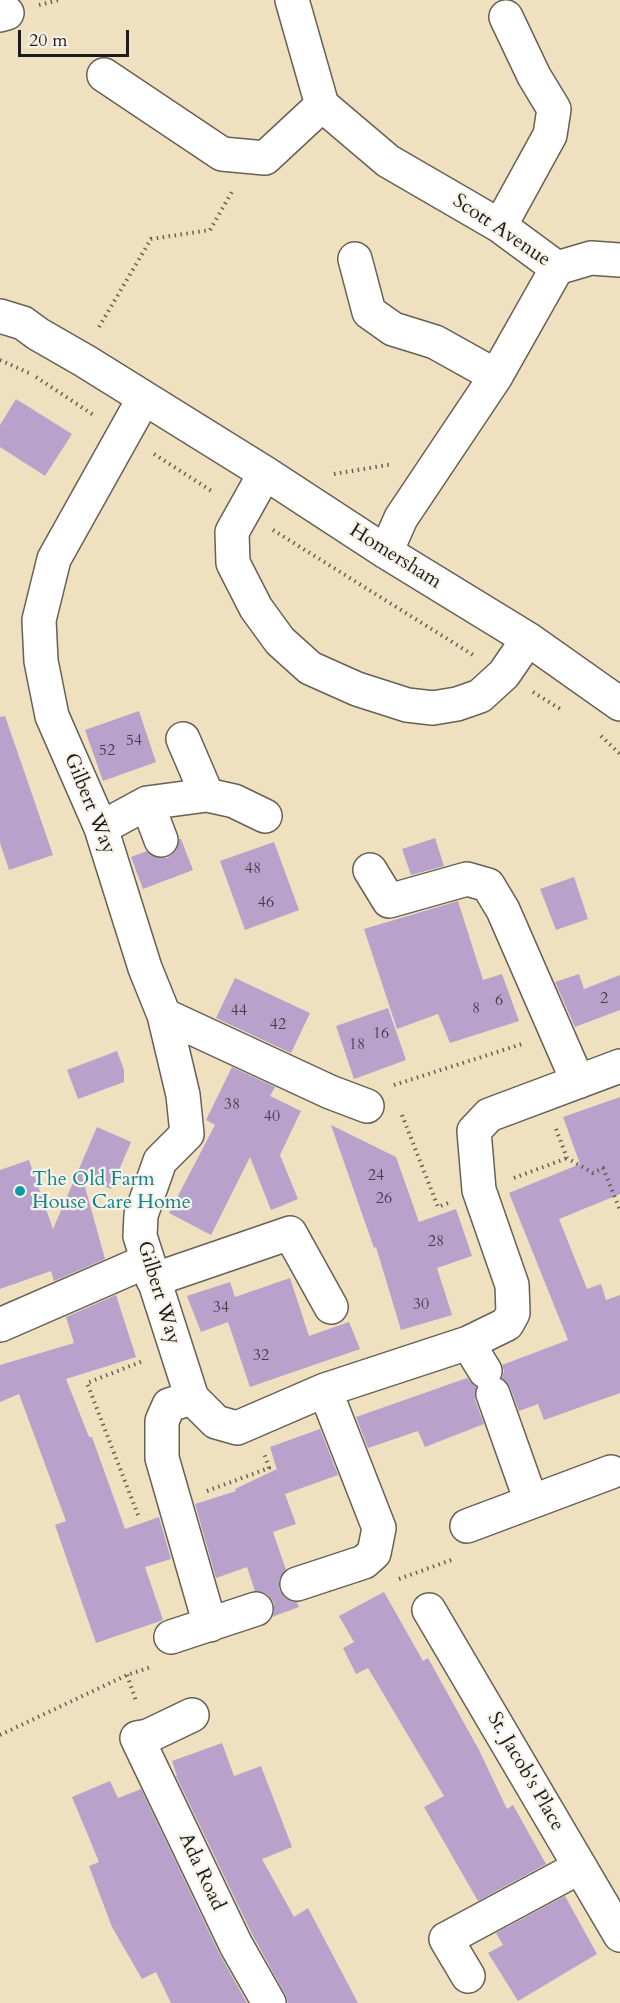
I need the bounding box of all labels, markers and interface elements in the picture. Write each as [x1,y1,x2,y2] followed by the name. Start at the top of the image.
[21,18,132,56] scale bar
[29,28,68,53] text: 20 m
[448,190,554,272] street label: Scott Avenue
[345,519,445,595] street label: Homersham
[126,731,142,751] house number: 54
[99,741,115,761] house number: 52
[58,750,120,858] street label: Gilbert Way
[245,859,261,879] house number: 48
[258,893,274,913] house number: 46
[600,989,608,1009] house number: 2
[495,991,503,1011] house number: 6
[472,999,480,1019] house number: 8
[231,1001,247,1021] house number: 44
[270,1015,286,1035] house number: 42
[373,1024,389,1044] house number: 16
[349,1035,365,1055] house number: 18
[224,1095,240,1115] house number: 38
[264,1107,280,1127] house number: 40
[368,1166,384,1186] house number: 24
[32,1168,191,1215] place label: The Old Farm House Care Home
[13,1184,27,1198] marker: The Old Farm House Care Home
[376,1189,392,1209] house number: 26
[428,1232,444,1252] house number: 28
[131,1239,185,1347] street label: Gilbert Way
[413,1295,429,1315] house number: 30
[213,1298,229,1318] house number: 34
[253,1346,269,1366] house number: 32
[481,1708,569,1836] street label: St. Jacob's Place
[173,1829,229,1915] street label: Ada Road

